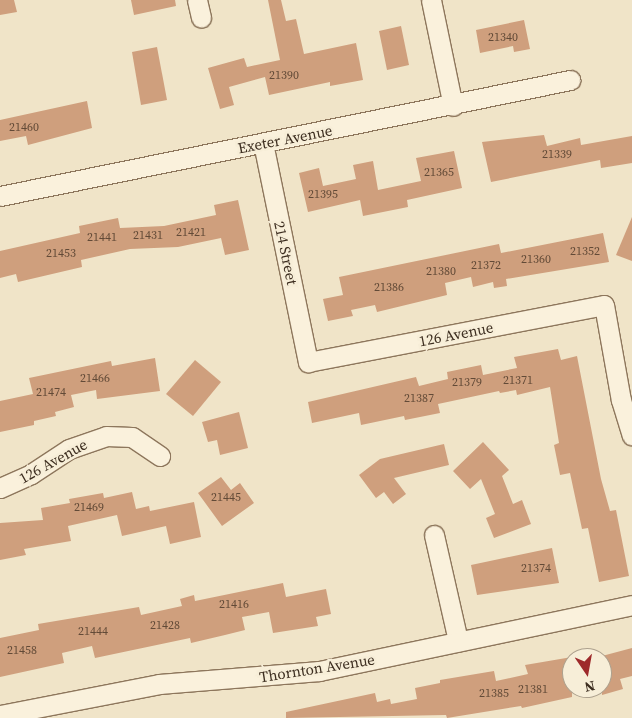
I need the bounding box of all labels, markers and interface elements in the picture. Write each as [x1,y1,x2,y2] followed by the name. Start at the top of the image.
[488,31,518,45] house number: 21340
[269,69,299,83] house number: 21390
[9,121,39,135] house number: 21460
[236,121,334,157] street label: Exeter Avenue
[542,148,572,162] house number: 21339
[424,166,454,180] house number: 21365
[308,188,338,202] house number: 21395
[270,219,302,287] street label: 214 Street
[176,226,206,240] house number: 21421
[133,229,163,243] house number: 21431
[87,231,117,245] house number: 21441
[570,245,600,259] house number: 21352
[46,247,76,261] house number: 21453
[521,253,551,267] house number: 21360
[471,259,501,273] house number: 21372
[426,265,456,279] house number: 21380
[374,281,404,295] house number: 21386
[417,318,495,350] street label: 126 Avenue
[80,372,110,386] house number: 21466
[503,374,533,388] house number: 21371
[452,376,482,390] house number: 21379
[36,386,66,400] house number: 21474
[404,392,434,406] house number: 21387
[16,435,90,487] street label: 126 Avenue
[211,491,241,505] house number: 21445
[74,501,104,515] house number: 21469
[521,562,551,576] house number: 21374
[219,598,249,612] house number: 21416
[150,619,180,633] house number: 21428
[78,625,108,639] house number: 21444
[7,644,37,658] house number: 21458
[562,648,612,698] north arrow
[258,650,376,686] street label: Thornton Avenue
[583,676,597,698] text: N
[518,683,548,697] house number: 21381
[479,687,509,701] house number: 21385

